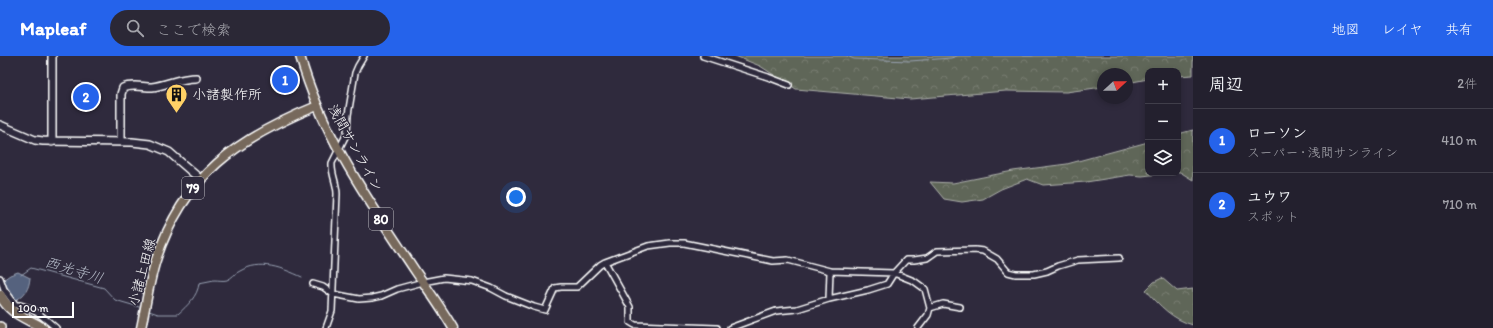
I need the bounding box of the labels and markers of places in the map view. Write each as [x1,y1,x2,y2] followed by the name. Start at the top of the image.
[272,65,298,95] pin: 1
[164,81,190,114] building icon: 小諸製作所
[73,82,99,112] pin: 2
[192,86,262,103] place label: 小諸製作所

